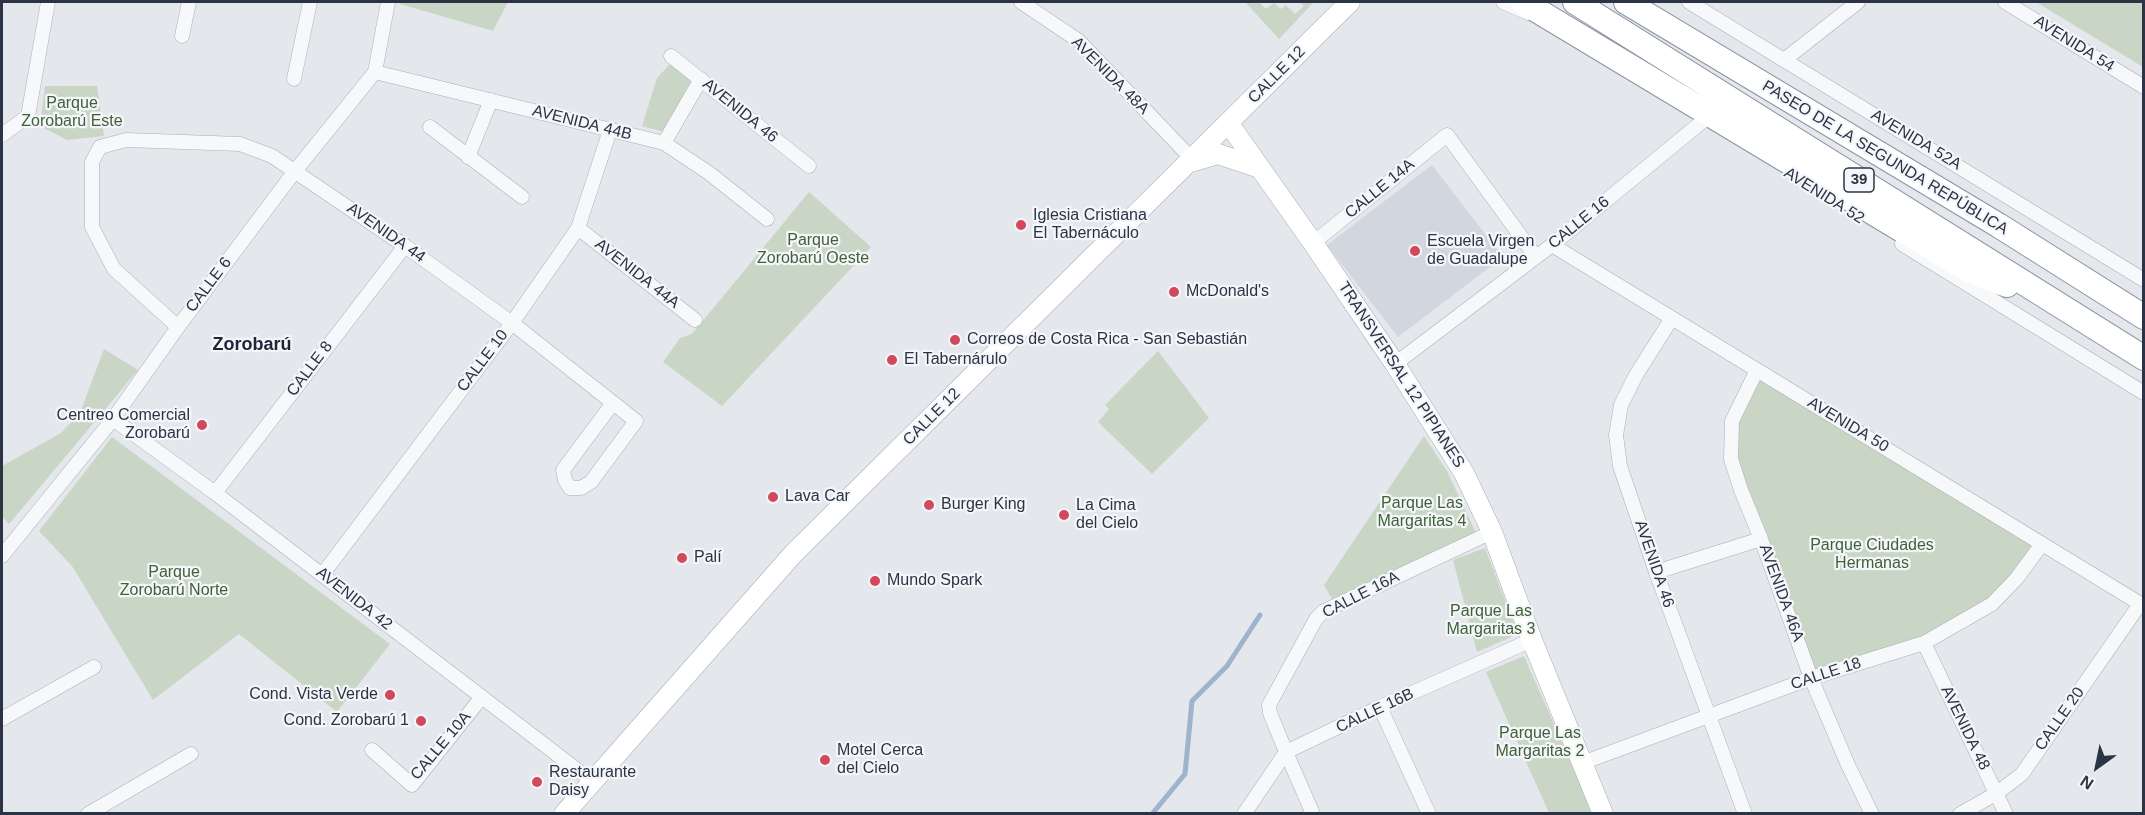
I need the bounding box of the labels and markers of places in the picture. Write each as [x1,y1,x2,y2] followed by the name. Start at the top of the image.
[1033,206,1147,244] place label: Iglesia Cristiana El Tabernáculo
[1014,218,1028,232] marker: Iglesia Cristiana El Tabernáculo
[1427,232,1534,270] place label: Escuela Virgen de Guadalupe
[1408,244,1422,258] marker: Escuela Virgen de Guadalupe
[1186,282,1269,302] place label: McDonald's
[1167,285,1181,299] marker: McDonald's
[967,330,1247,350] place label: Correos de Costa Rica - San Sebastián
[948,333,962,347] marker: Correos de Costa Rica - San Sebastián
[904,350,1007,370] place label: El Tabernárulo
[885,353,899,367] marker: El Tabernárulo
[57,406,190,444] place label: Centreo Comercial Zorobarú
[195,418,209,432] marker: Centreo Comercial Zorobarú
[785,487,850,507] place label: Lava Car
[766,490,780,504] marker: Lava Car
[941,495,1025,515] place label: Burger King
[1076,496,1138,534] place label: La Cima del Cielo
[922,498,936,512] marker: Burger King
[1057,508,1071,522] marker: La Cima del Cielo
[694,548,722,568] place label: Palí
[675,551,689,565] marker: Palí
[887,571,982,591] place label: Mundo Spark
[868,574,882,588] marker: Mundo Spark
[249,685,378,705] place label: Cond. Vista Verde
[383,688,397,702] marker: Cond. Vista Verde
[284,711,409,731] place label: Cond. Zorobarú 1
[414,714,428,728] marker: Cond. Zorobarú 1
[837,741,923,779] place label: Motel Cerca del Cielo
[818,753,832,767] marker: Motel Cerca del Cielo
[549,763,636,801] place label: Restaurante Daisy
[530,775,544,789] marker: Restaurante Daisy

